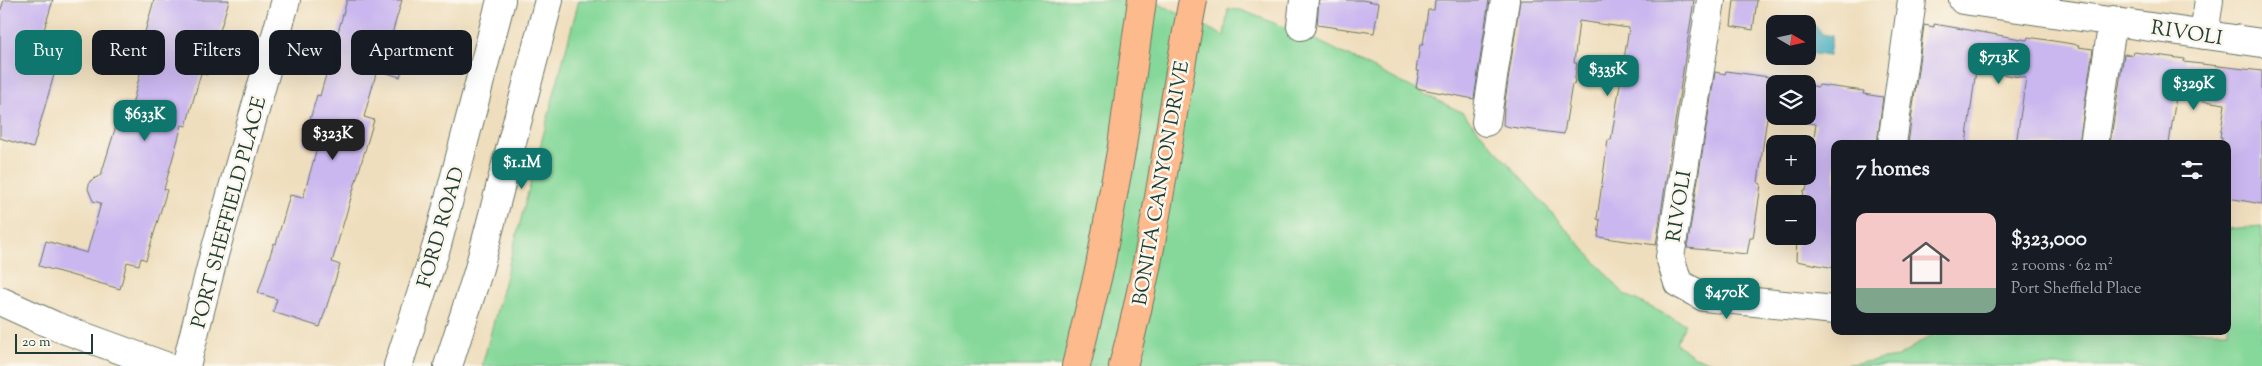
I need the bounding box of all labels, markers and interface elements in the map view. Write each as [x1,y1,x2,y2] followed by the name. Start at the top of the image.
[2149,14,2225,55] street label: RIVOLI
[1766,15,1816,65] north arrow
[1766,15,1816,245] map controls
[15,30,82,75] chip: Buy
[92,30,165,75] chip: Rent
[175,30,259,75] chip: Filters
[269,30,341,75] chip: New
[351,30,472,75] chip: Apartment
[1964,42,2034,85] pin: $713K
[1979,47,2019,70] text: $713K
[1573,54,1643,97] pin: $335K
[1127,59,1198,308] street label: BONITA CANYON DRIVE
[1589,59,1627,82] text: $335K
[2159,68,2229,111] pin: $329K
[2173,73,2215,96] text: $329K
[1766,75,1816,125] button: layers
[185,94,275,332] street label: PORT SHEFFIELD PLACE
[110,100,180,142] pin: $633K
[125,104,166,127] text: $633K
[298,119,368,161] pin: $323K
[313,123,353,146] text: $323K
[1766,135,1816,185] button: +
[487,148,557,190] pin: $1.1M
[503,152,541,175] text: $1.1M
[1856,155,1930,185] text: 7 homes
[2178,156,2206,184] icon: filters
[411,164,474,292] street label: FORD ROAD
[1660,168,1701,244] street label: RIVOLI
[1766,195,1816,245] button: −
[2011,225,2087,255] text: $323,000
[1896,233,1956,293] icon: home
[2011,255,2113,278] text: 2 rooms · 62 m²
[1692,278,1762,320] pin: $470K
[2011,278,2142,301] text: Port Sheffield Place
[1705,282,1749,305] text: $470K
[15,331,92,354] scale bar
[22,333,51,353] text: 20 m

